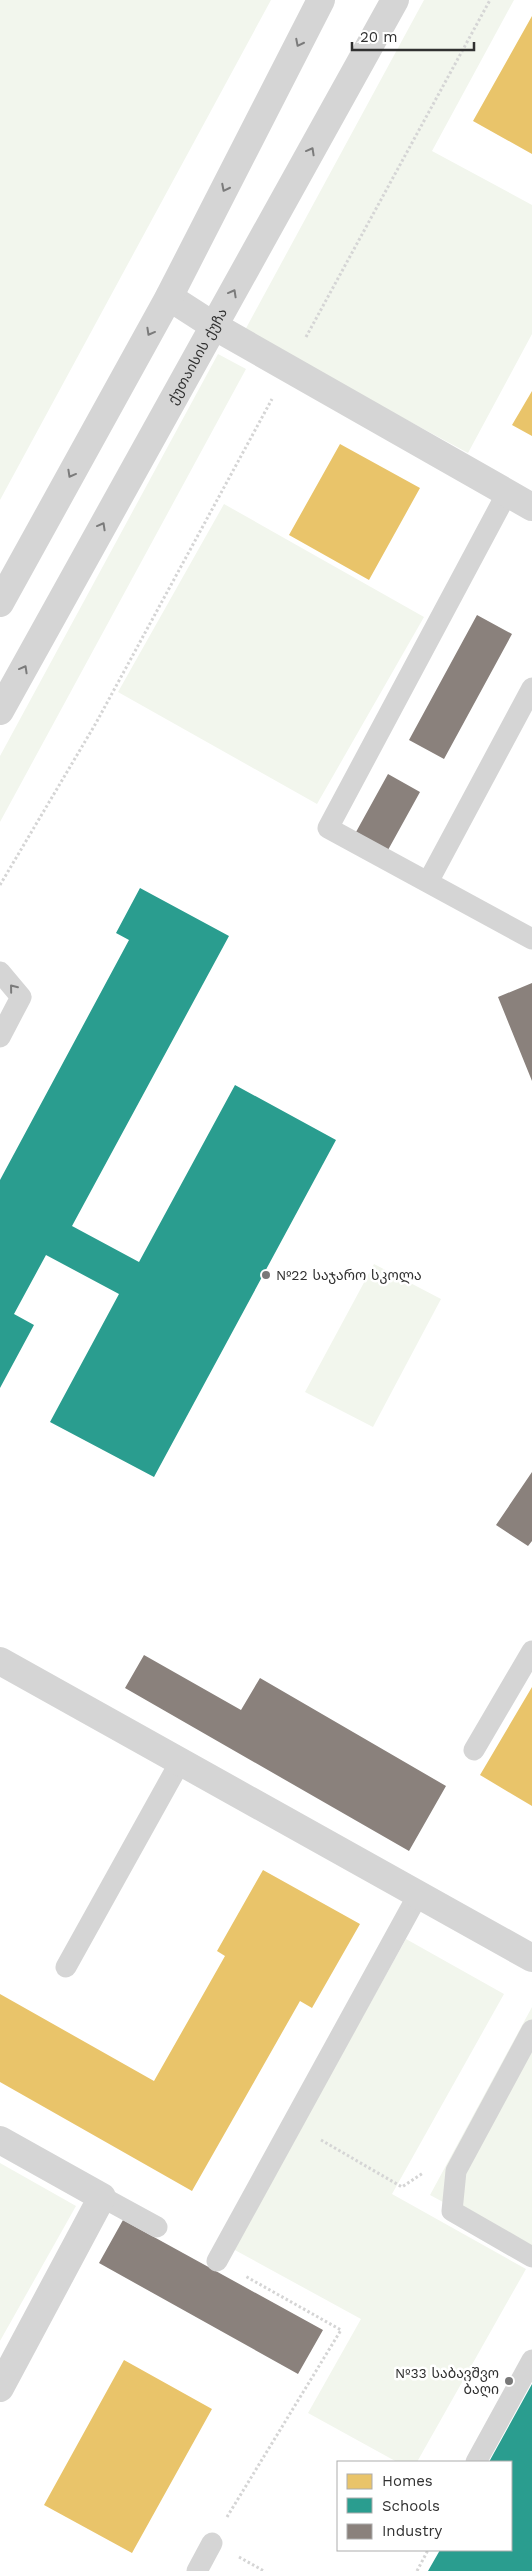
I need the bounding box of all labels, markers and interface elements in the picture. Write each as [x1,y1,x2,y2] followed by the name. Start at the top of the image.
[352,20,474,52] scale bar
[360,28,398,46] text: 20 m
[295,38,305,47] one-way arrow
[305,147,315,156] one-way arrow
[221,183,231,192] one-way arrow
[226,289,236,298] one-way arrow
[164,305,230,407] street label: ქუთაისის ქუჩა
[146,327,156,336] one-way arrow
[67,469,77,478] one-way arrow
[96,523,106,532] one-way arrow
[17,665,27,674] one-way arrow
[11,985,19,994] one-way arrow
[276,1267,422,1284] place label: №22 საჯარო სკოლა
[260,1269,272,1281] marker: №22 საჯარო სკოლა
[395,2365,499,2398] place label: №33 საბავშვო ბაღი
[503,2375,515,2387] marker: №33 საბავშვო ბაღი
[337,2461,512,2551] legend
[382,2472,433,2490] text: Homes
[382,2497,440,2515] text: Schools
[382,2522,443,2540] text: Industry

